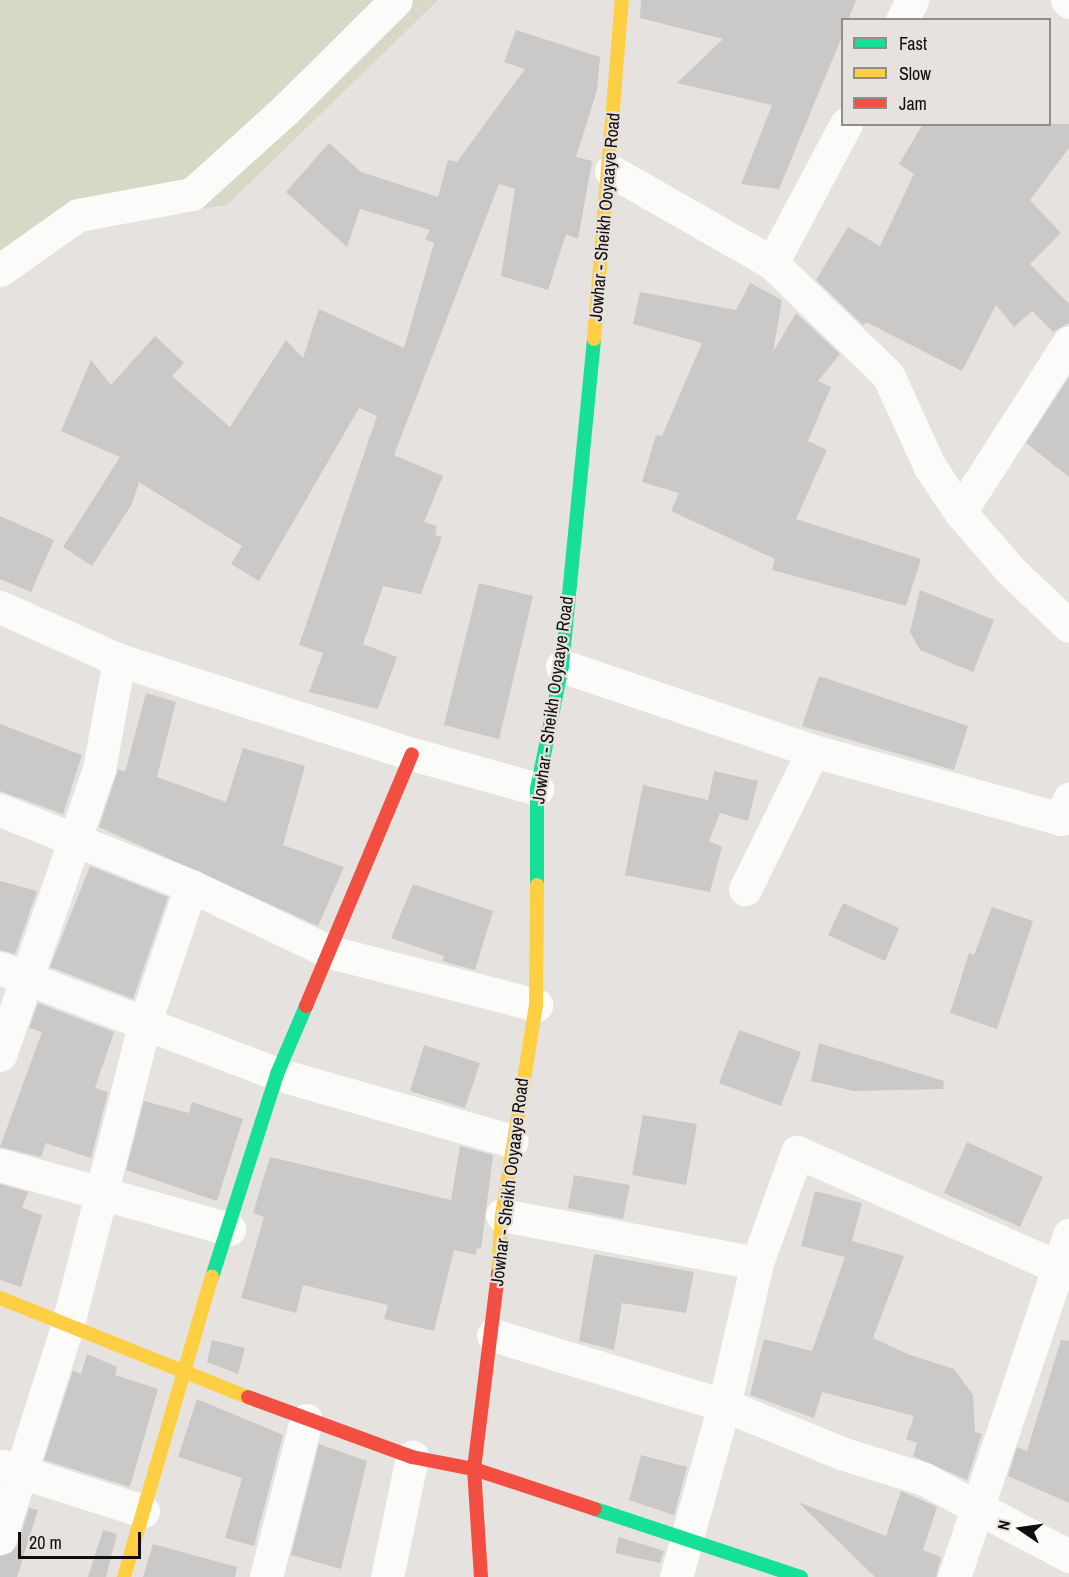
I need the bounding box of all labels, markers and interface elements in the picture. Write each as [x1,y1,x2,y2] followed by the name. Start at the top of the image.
[841,18,1051,126] legend
[899,31,927,56] text: Fast
[899,61,931,86] text: Slow
[899,91,927,116] text: Jam
[585,112,625,322] street label: Jowhar - Sheikh Ooyaaye Road
[528,595,578,805] street label: Jowhar - Sheikh Ooyaaye Road
[487,1077,533,1287] street label: Jowhar - Sheikh Ooyaaye Road
[991,1499,1051,1559] north arrow
[992,1518,1015,1532] text: N
[21,1520,144,1558] scale bar
[29,1530,62,1555] text: 20 m

